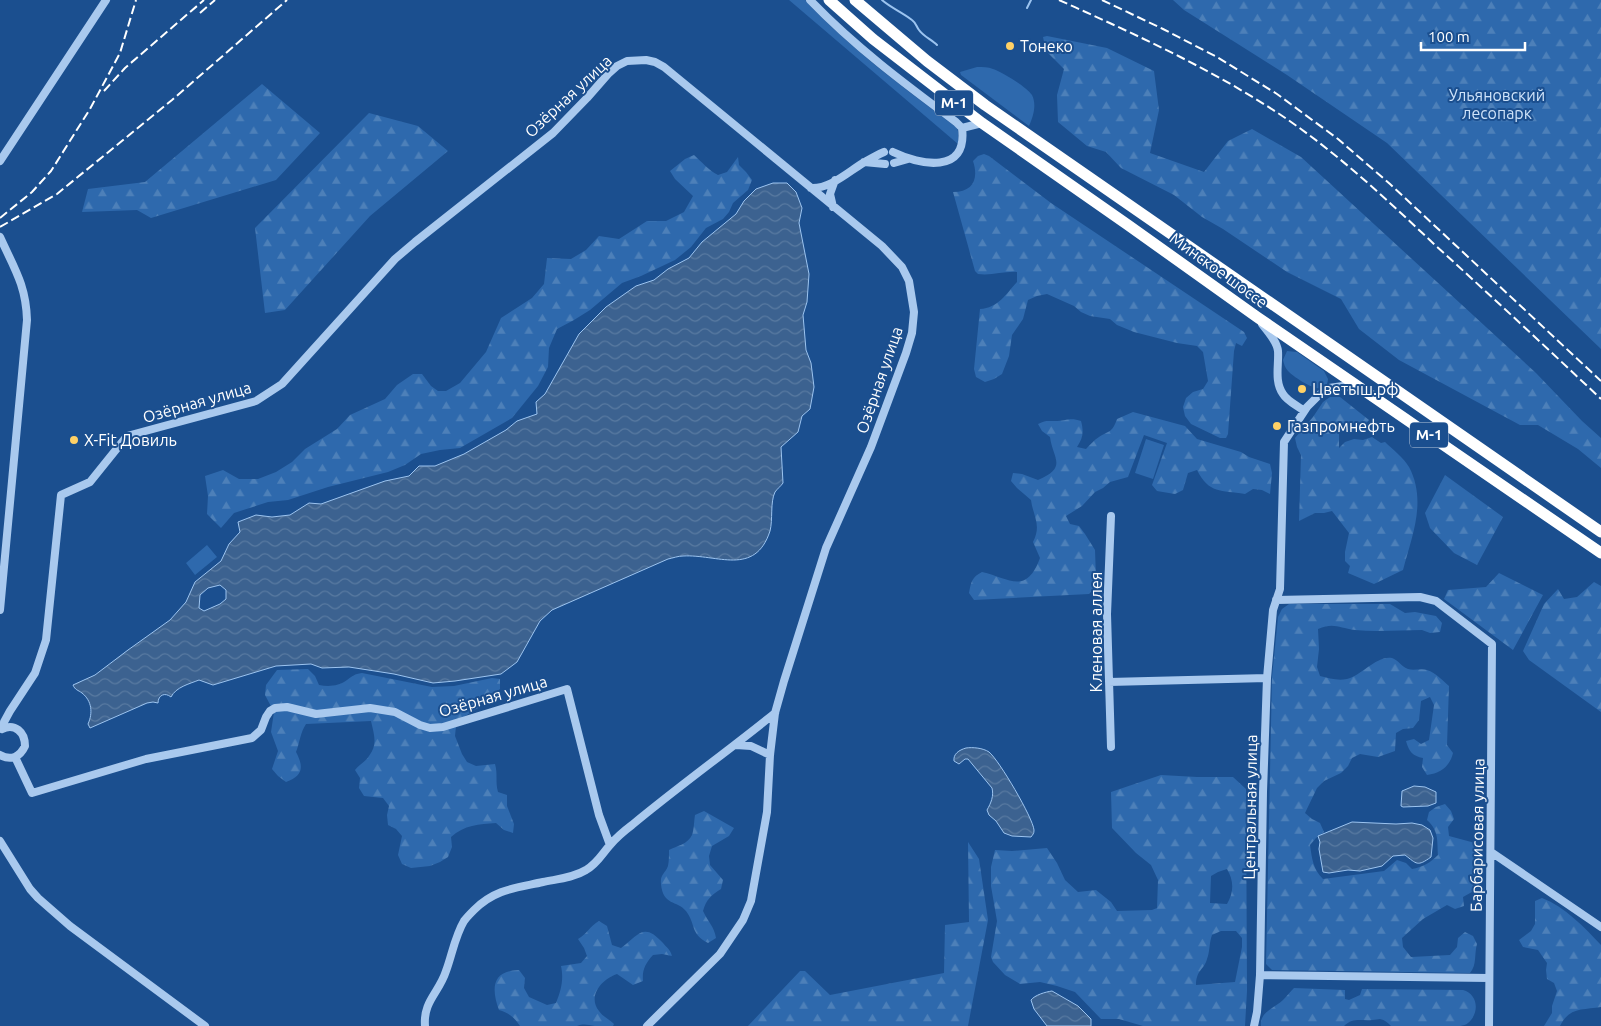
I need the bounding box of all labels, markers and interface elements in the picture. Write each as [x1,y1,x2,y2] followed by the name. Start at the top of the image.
[1421,20,1525,52] scale bar
[1428,28,1470,45] text: 100 m
[1020,37,1073,55] place label: Тонеко
[1004,40,1016,52] marker: Тонеко
[521,51,615,141] street label: Озёрная улица
[1449,86,1545,122] park label: Ульяновский лесопарк
[935,90,973,116] road number: М-1
[1167,229,1271,311] street label: Минское шоссе
[852,324,906,436] street label: Озёрная улица
[141,378,253,426] street label: Озёрная улица
[1312,380,1398,398] place label: Цветыш.рф
[1296,383,1308,395] marker: Цветыш.рф
[1287,417,1395,435] place label: Газпромнефть
[1271,420,1283,432] marker: Газпромнефть
[1410,422,1448,448] road number: М-1
[84,431,177,449] place label: X-Fit Довиль
[68,434,80,446] marker: X-Fit Довиль
[1087,572,1105,692] street label: Кленовая аллея
[437,672,549,720] street label: Озёрная улица
[1240,734,1260,880] street label: Центральная улица
[1467,758,1487,912] street label: Барбарисовая улица

